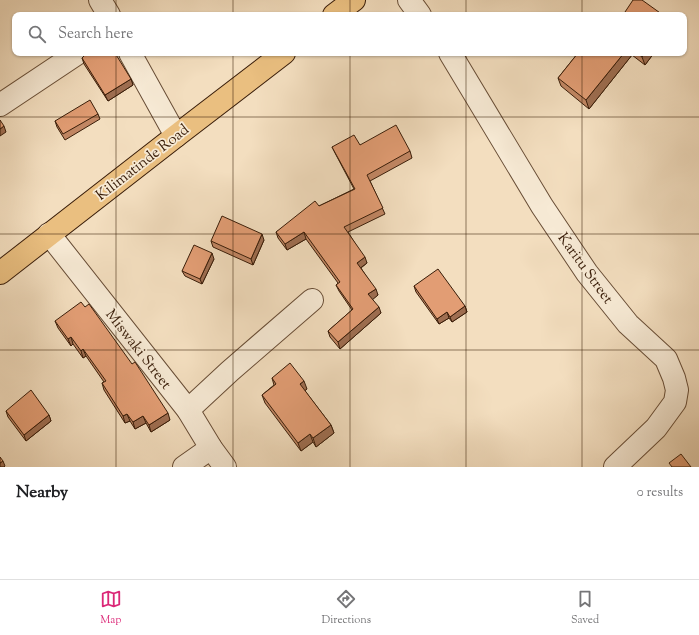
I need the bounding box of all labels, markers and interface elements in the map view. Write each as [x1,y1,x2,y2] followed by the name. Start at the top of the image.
[12,12,687,56] search box
[26,23,48,45] icon: search
[58,24,133,45] text: Search here
[92,120,194,206] street label: Kilimatinde Road
[552,229,618,309] street label: Karitu Street
[100,305,176,394] street label: Miswaki Street
[16,481,68,505] text: Nearby
[637,484,683,502] text: 0 results
[100,588,122,628] tab: Map
[322,588,371,628] tab: Directions
[571,588,599,628] tab: Saved

